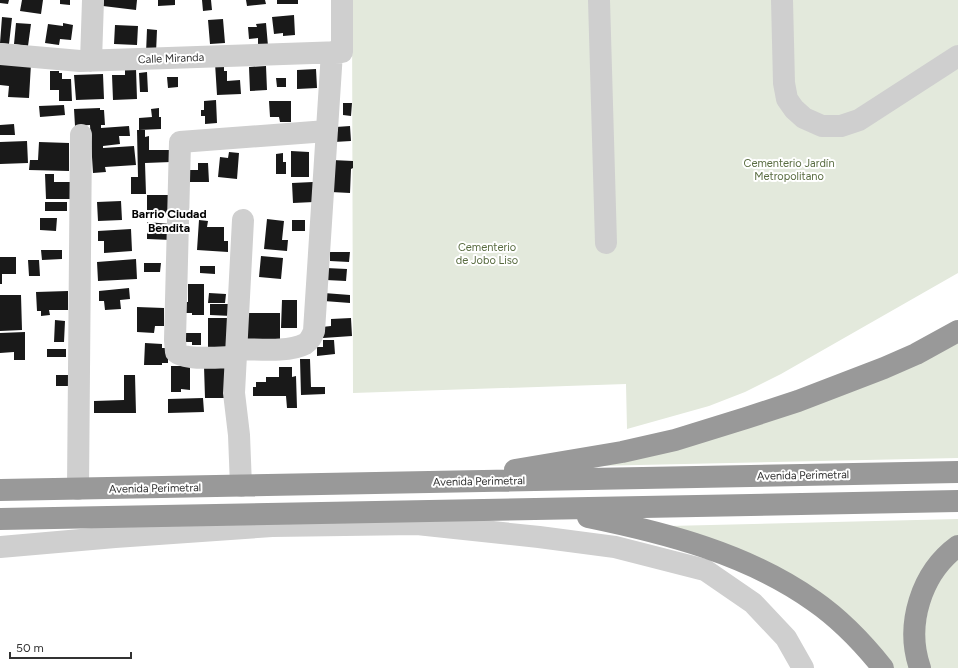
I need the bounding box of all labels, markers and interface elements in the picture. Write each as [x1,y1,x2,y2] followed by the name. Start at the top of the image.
[138,51,204,66] street label: Calle Miranda
[743,157,835,183] park label: Cementerio Jardín Metropolitano
[131,207,207,235] district label: Barrio Ciudad Bendita
[456,241,518,267] park label: Cementerio de Jobo Liso
[757,468,849,483] street label: Avenida Perimetral
[433,474,525,489] street label: Avenida Perimetral
[109,481,201,496] street label: Avenida Perimetral
[10,634,131,660] scale bar
[16,641,44,655] text: 50 m

